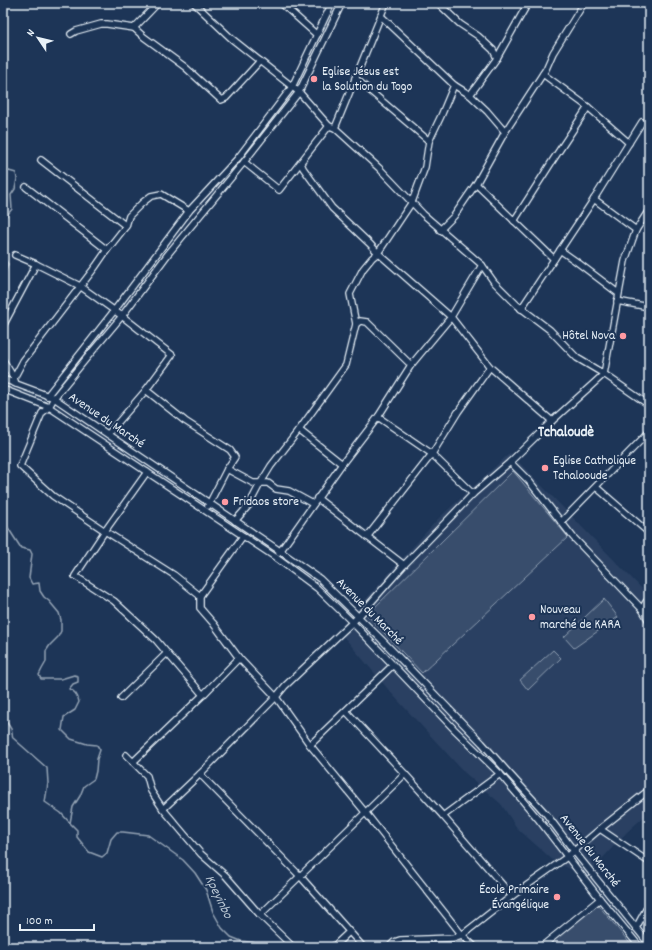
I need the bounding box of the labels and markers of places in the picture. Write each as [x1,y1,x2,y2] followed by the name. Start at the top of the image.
[322,63,413,97] place label: Eglise Jésus est la Solution du Togo
[309,74,319,84] marker: Eglise Jésus est la Solution du Togo
[562,327,616,346] place label: Hôtel Nova
[618,331,628,341] marker: Hôtel Nova
[553,452,636,486] place label: Eglise Catholique Tchalooude
[540,463,550,473] marker: Eglise Catholique Tchalooude
[233,493,299,512] place label: Fridaos store
[220,497,230,507] marker: Fridaos store
[540,601,621,635] place label: Nouveau marché de KARA
[527,612,537,622] marker: Nouveau marché de KARA
[479,881,549,915] place label: École Primaire Évangélique
[552,892,562,902] marker: École Primaire Évangélique

